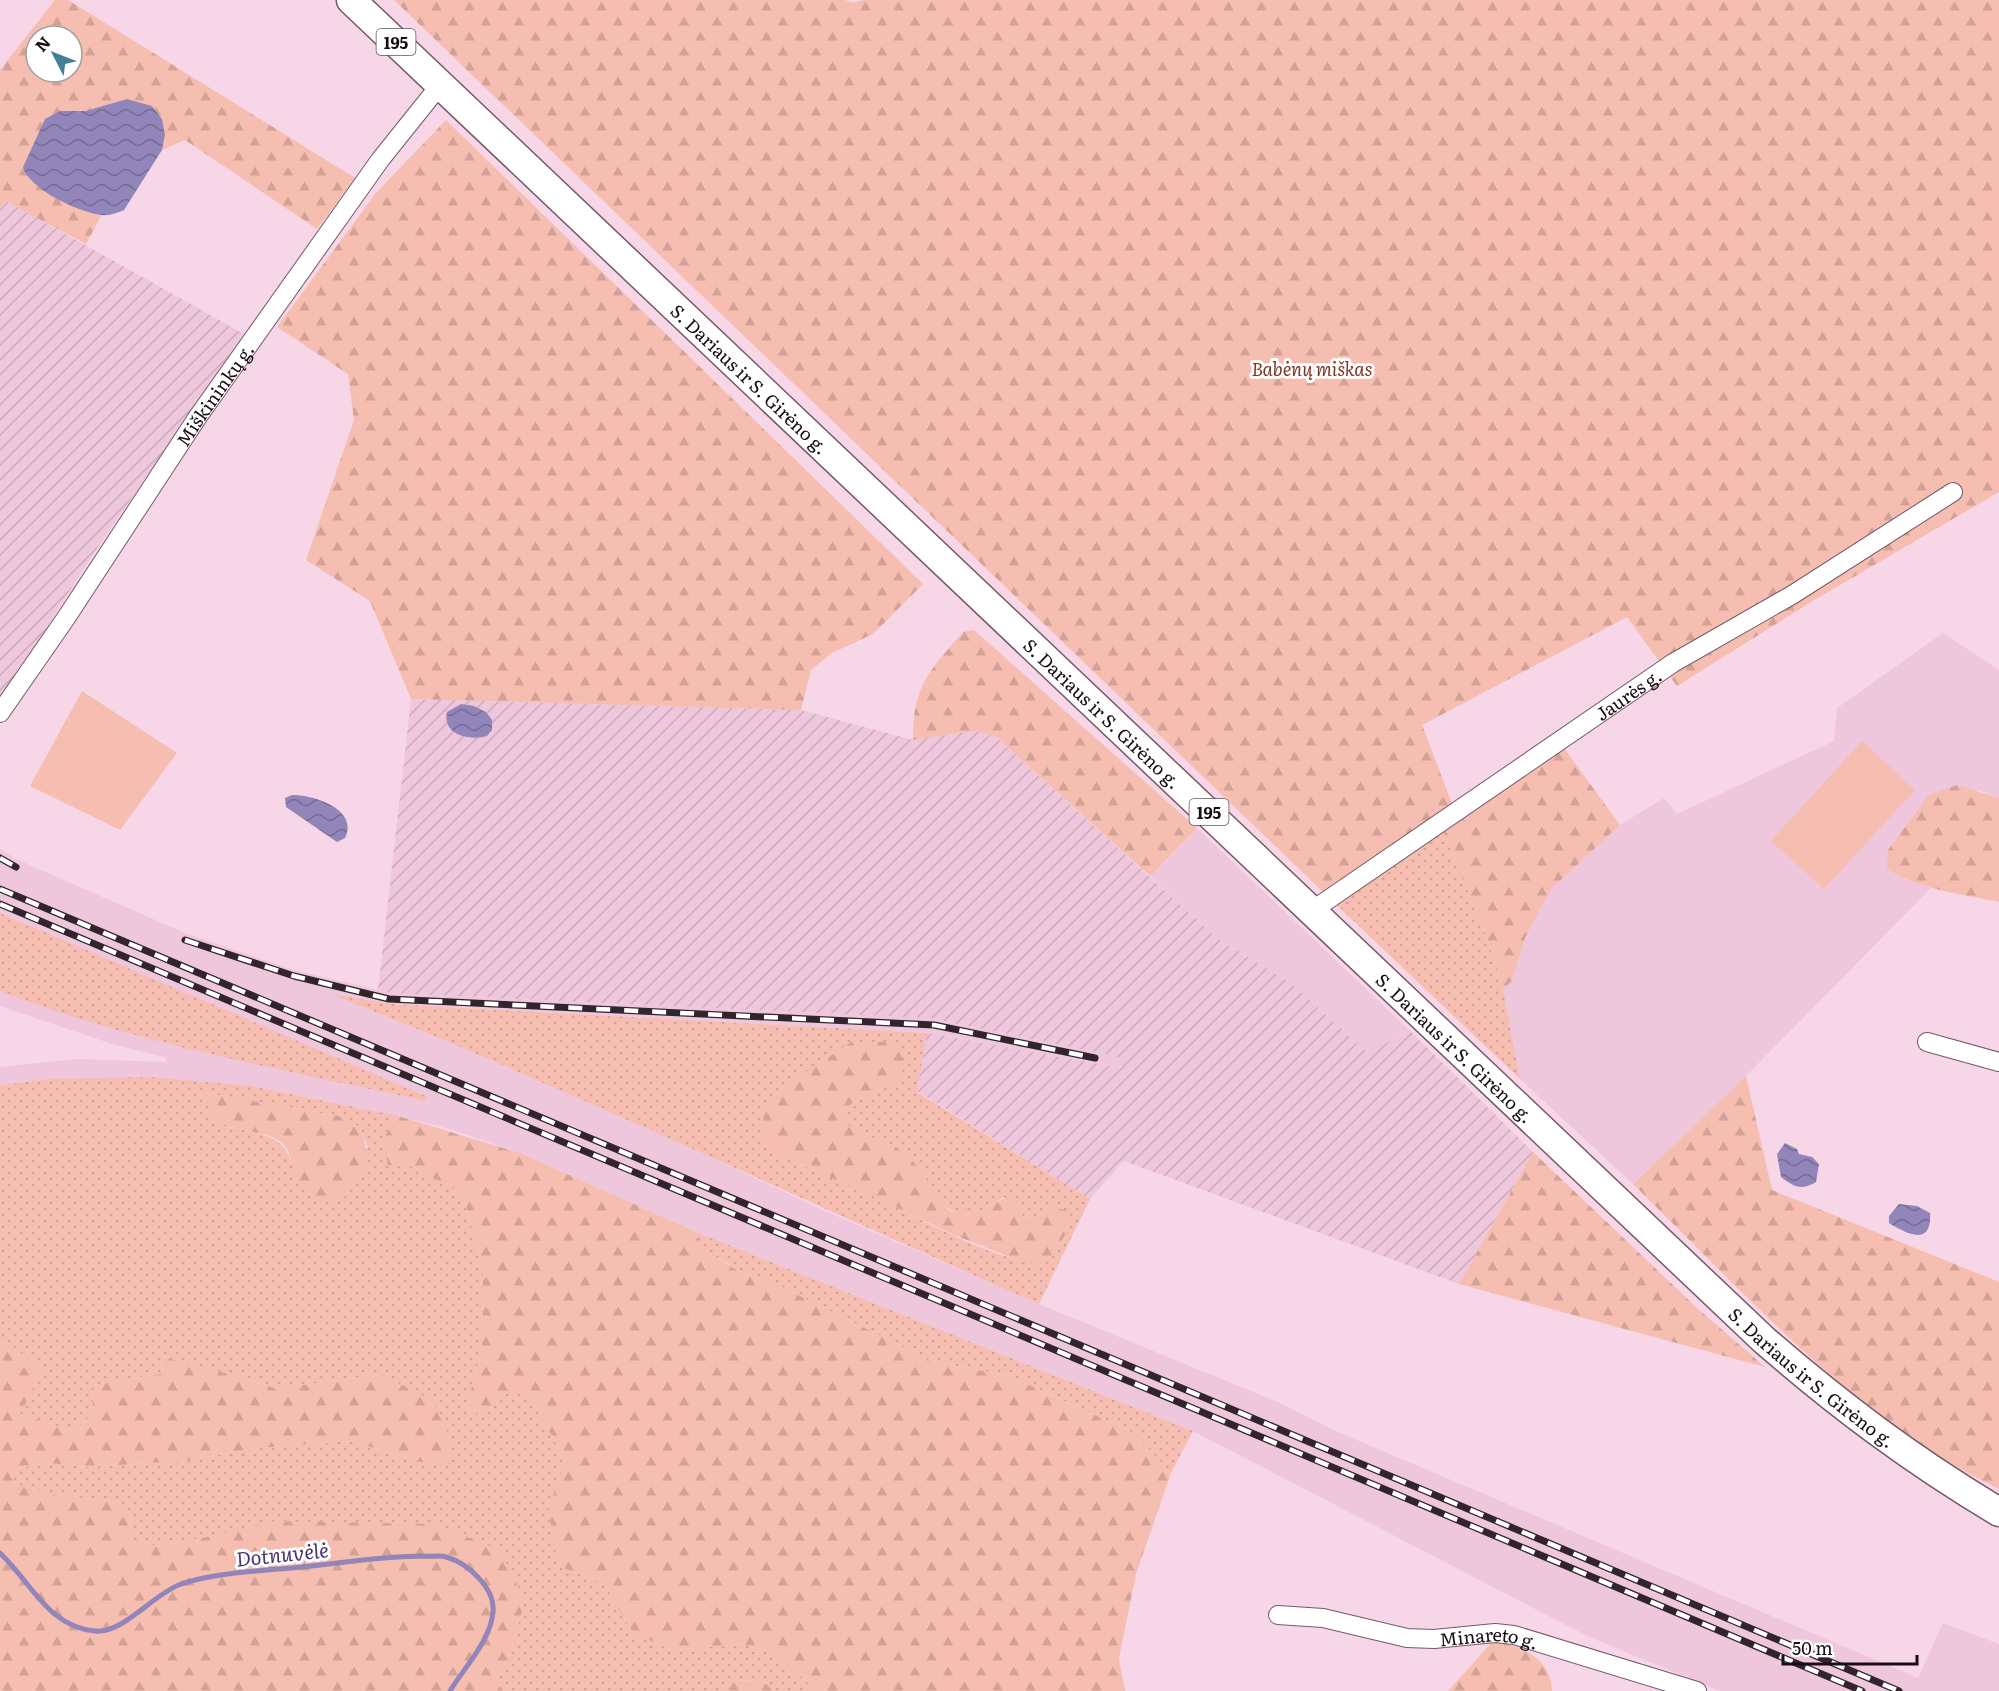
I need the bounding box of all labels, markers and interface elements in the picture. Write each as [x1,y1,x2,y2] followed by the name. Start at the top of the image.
[24,24,84,84] north arrow
[376,29,416,55] road number: 195
[29,30,56,56] text: N
[665,297,835,460] street label: S. Dariaus ir S. Girėno g.
[169,337,260,451] street label: Miškininkų g.
[1251,355,1373,382] park label: Babėnų miškas
[1018,631,1188,794] street label: S. Dariaus ir S. Girėno g.
[1589,661,1667,726] street label: Jaurės g.
[1190,799,1228,825] road number: 195
[1371,966,1540,1129] street label: S. Dariaus ir S. Girėno g.
[1723,1300,1901,1453] street label: S. Dariaus ir S. Girėno g.
[234,1533,330,1573] water label: Dotnuvėlė
[1438,1619,1542,1655] street label: Minareto g.
[1783,1628,1916,1666] scale bar
[1792,1634,1833,1661] text: 50 m

